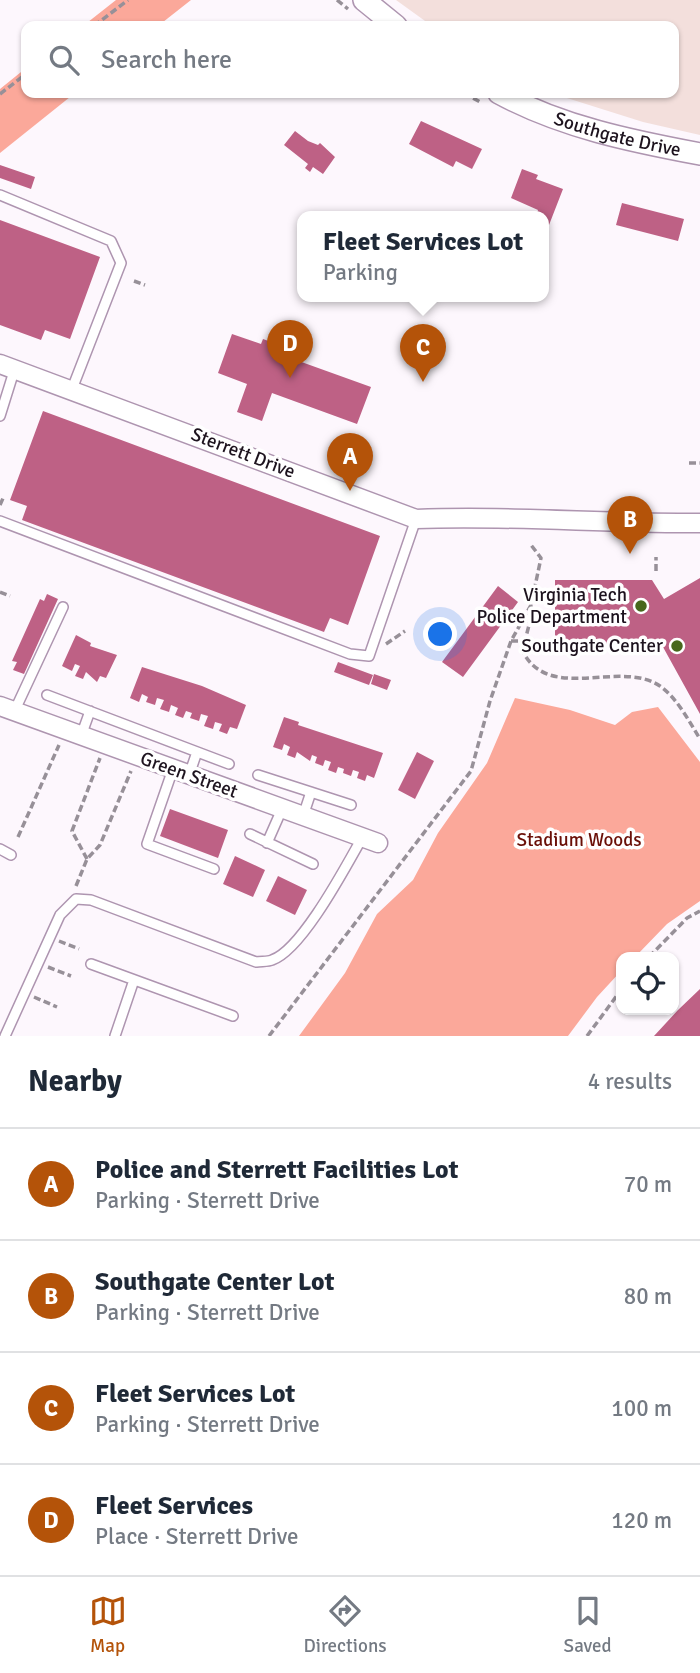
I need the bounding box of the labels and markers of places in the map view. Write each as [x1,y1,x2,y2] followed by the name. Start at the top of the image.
[267,320,313,378] pin: D
[400,324,446,382] pin: C
[327,433,373,491] pin: A
[607,496,653,554] pin: B
[476,583,627,629] place label: Virginia Tech Police Department
[633,598,649,614] marker: Virginia Tech Police Department
[521,634,663,658] place label: Southgate Center
[669,638,685,654] marker: Southgate Center

